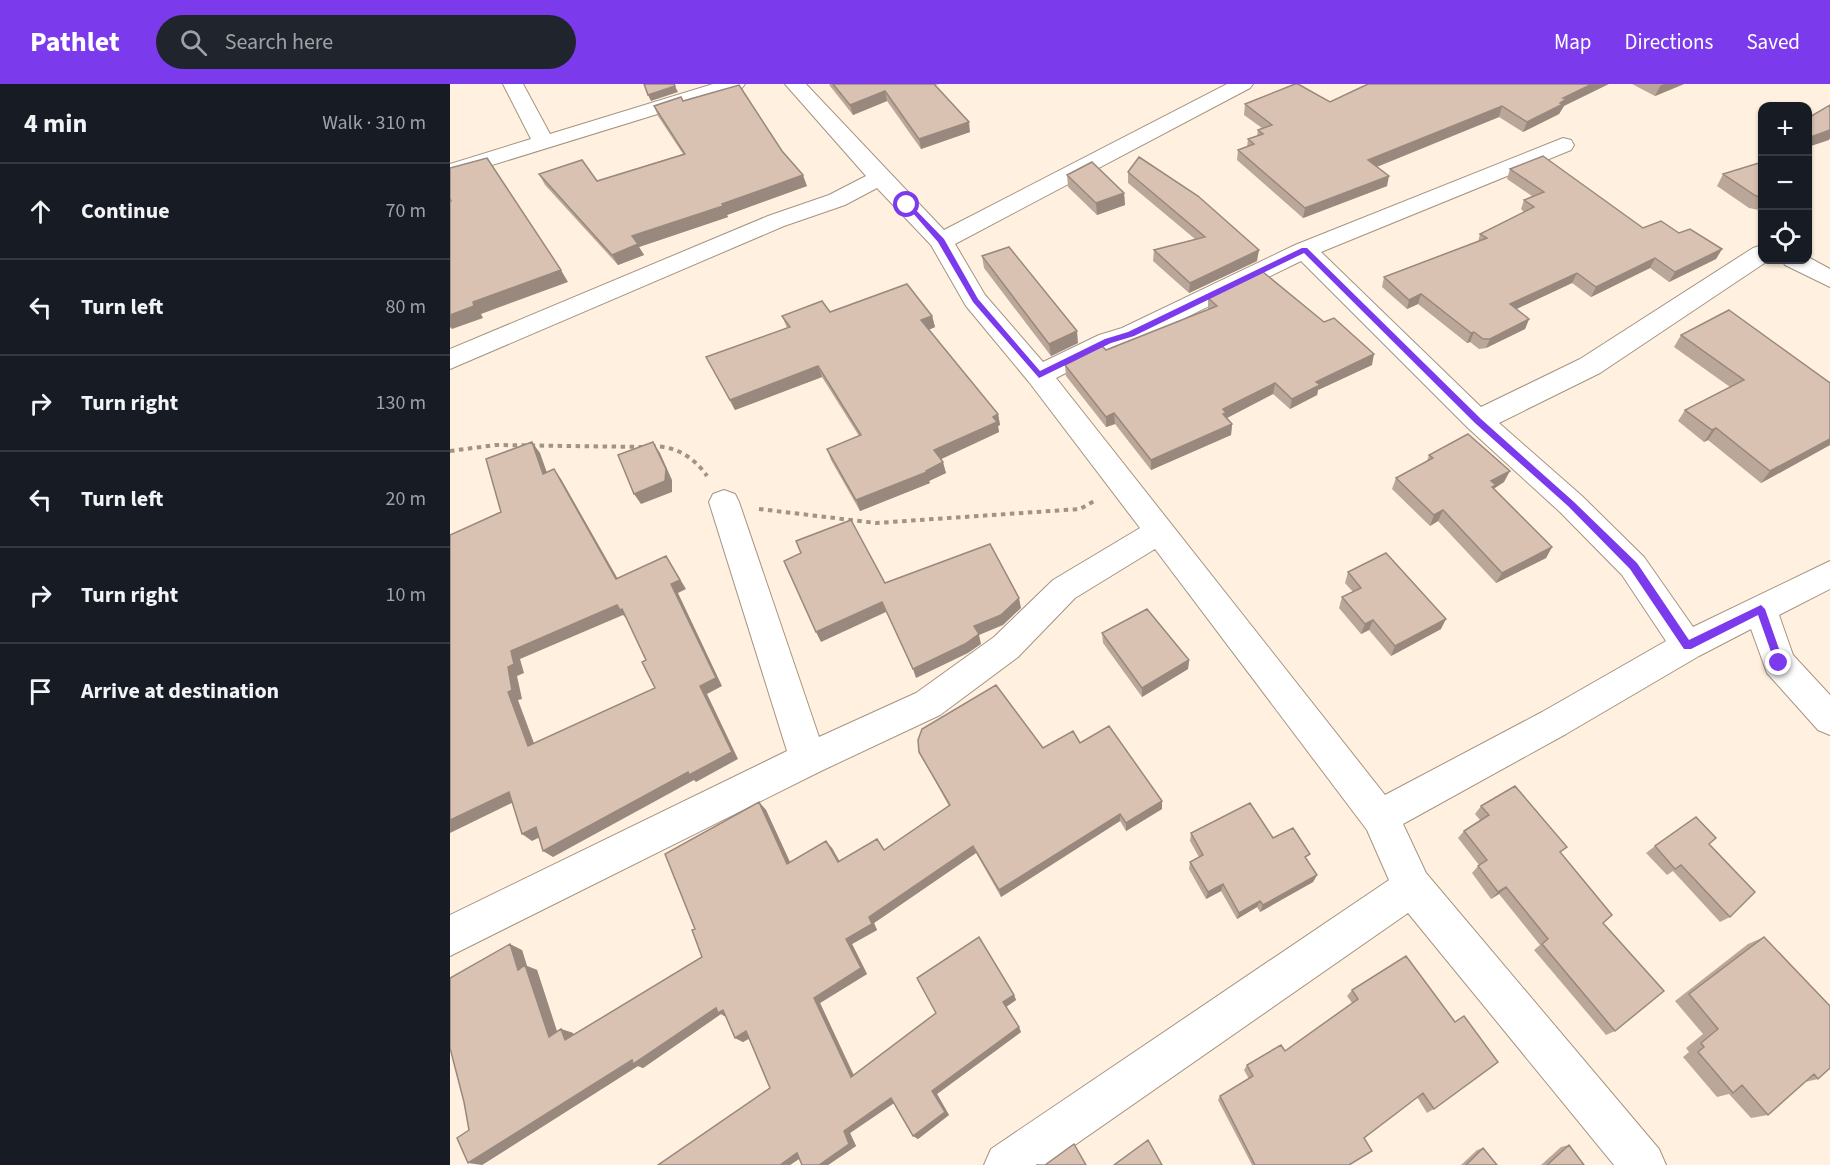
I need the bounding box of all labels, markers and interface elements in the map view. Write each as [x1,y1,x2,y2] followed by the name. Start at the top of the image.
[156,15,576,69] search box
[30,22,120,62] text: Pathlet
[177,26,210,59] icon: search
[225,26,333,58] text: Search here
[1554,27,1592,57] text: Map
[1625,27,1713,57] text: Directions
[1746,27,1800,57] text: Saved
[1758,102,1812,264] map controls
[1758,102,1812,156] button: +
[24,105,87,142] text: 4 min
[322,109,426,137] text: Walk · 310 m
[1758,156,1812,210] button: −
[893,191,919,217] route start
[24,195,57,228] icon: ahead
[81,195,170,227] text: Continue
[386,197,426,225] text: 70 m
[1758,210,1812,264] button: locate
[24,291,57,324] icon: left
[81,291,163,323] text: Turn left
[386,293,426,321] text: 80 m
[24,387,57,420] icon: right
[81,387,178,419] text: Turn right
[376,389,426,417] text: 130 m
[24,483,57,516] icon: left
[81,483,163,515] text: Turn left
[386,485,426,513] text: 20 m
[24,579,57,612] icon: right
[81,579,178,611] text: Turn right
[386,581,426,609] text: 10 m
[1765,649,1791,675] route end
[24,675,57,708] icon: arrive
[81,675,279,707] text: Arrive at destination

